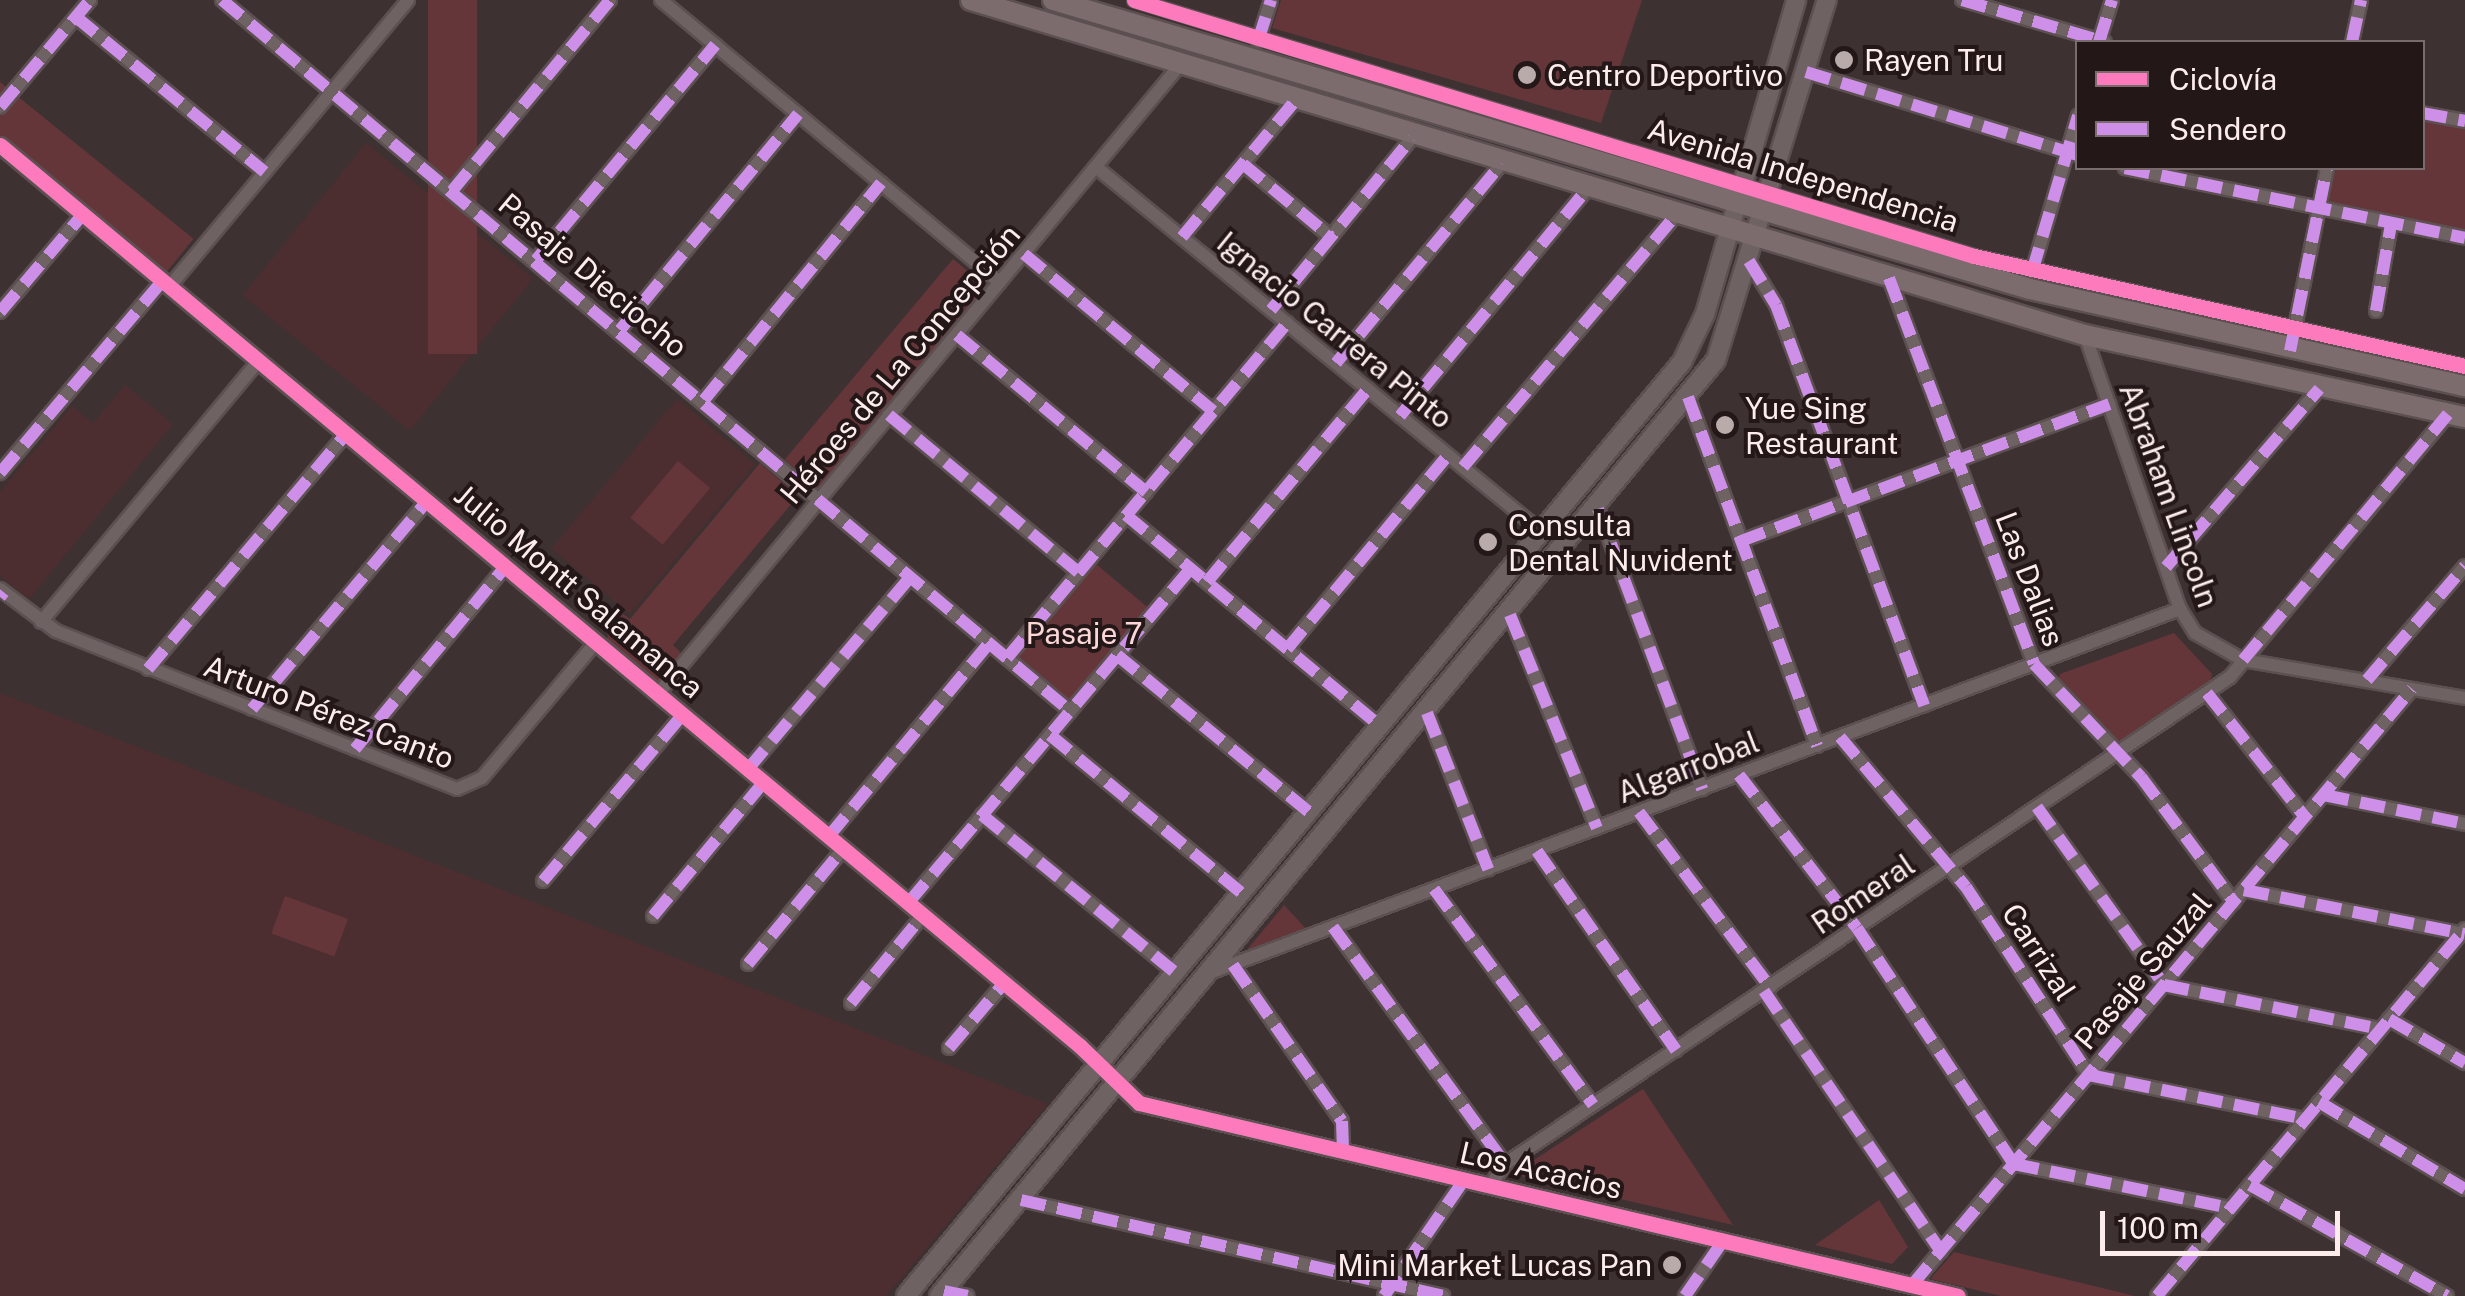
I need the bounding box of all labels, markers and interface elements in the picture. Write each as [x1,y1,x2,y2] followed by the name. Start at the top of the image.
[2075,40,2425,170] legend
[1864,42,2003,78] place label: Rayen Tru
[1833,49,1855,71] marker: Rayen Tru
[1547,57,1783,93] place label: Centro Deportivo
[2169,61,2277,97] text: Ciclovía
[1516,64,1538,86] marker: Centro Deportivo
[1643,111,1963,239] street label: Avenida Independencia
[2169,111,2287,147] text: Sendero
[491,186,695,364] street label: Pasaje Dieciocho
[772,217,1028,511] street label: Héroes de La Concepción
[1210,224,1460,436] street label: Ignacio Carrera Pinto
[2112,378,2226,612] street label: Abraham Lincoln
[1745,390,1898,460] place label: Yue Sing Restaurant
[1714,414,1736,436] marker: Yue Sing Restaurant
[447,476,711,706] street label: Julio Montt Salamanca
[1508,507,1733,578] place label: Consulta Dental Nuvident
[1988,507,2072,651] street label: Las Dalias
[1477,531,1499,553] marker: Consulta Dental Nuvident
[1025,615,1143,651] park label: Pasaje 7
[199,648,459,776] street label: Arturo Pérez Canto
[1612,723,1764,811] street label: Algarrobal
[1805,846,1921,942] street label: Romeral
[2067,885,2219,1057] street label: Pasaje Sauzal
[1994,897,2084,1007] street label: Carrizal
[1456,1134,1626,1206] street label: Los Acacios
[2105,1191,2345,1253] scale bar
[2117,1210,2199,1246] text: 100 m
[1337,1247,1652,1283] place label: Mini Market Lucas Pan
[1661,1254,1683,1276] marker: Mini Market Lucas Pan

